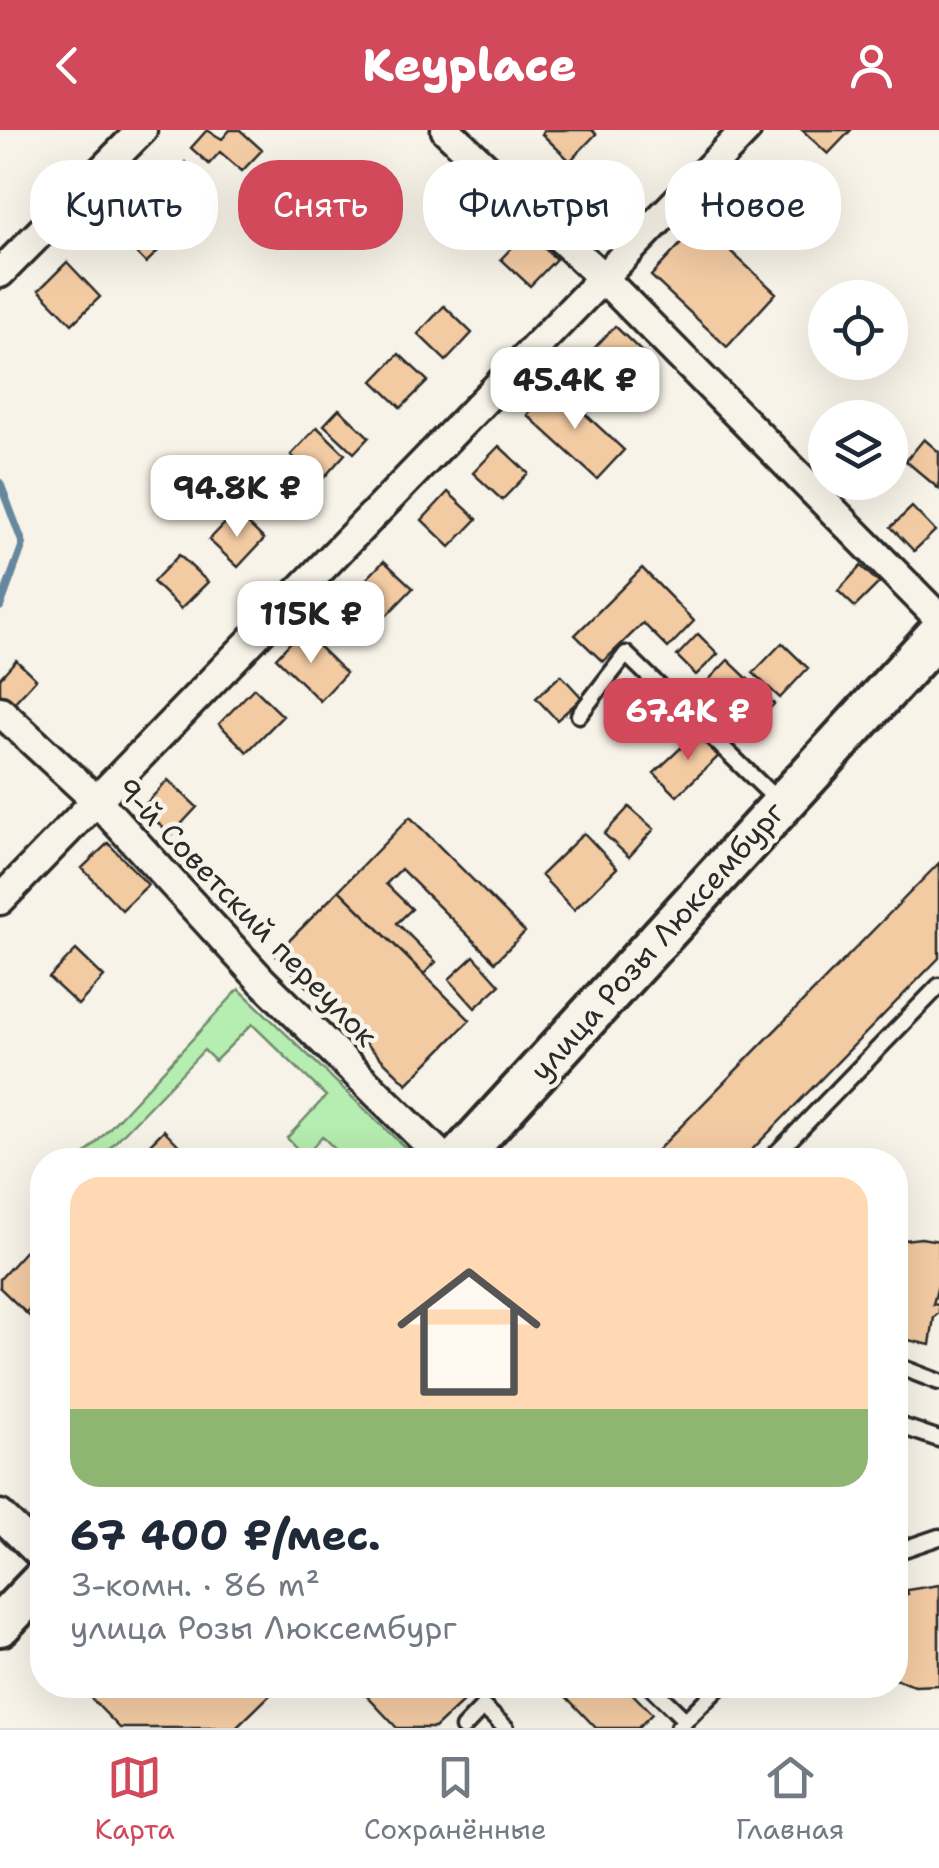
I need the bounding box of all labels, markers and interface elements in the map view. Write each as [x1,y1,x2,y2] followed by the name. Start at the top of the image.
[363,35,576,95] text: Keyplace
[40,38,95,93] icon: back
[844,38,899,93] icon: person
[30,160,218,250] chip: Купить
[238,160,403,250] chip: Снять
[423,160,645,250] chip: Фильтры
[665,160,841,250] chip: Новое
[808,280,908,500] map controls
[808,280,908,380] button: locate
[483,347,667,432] pin: 45.4K ₽
[512,358,638,401] text: 45.4K ₽
[808,400,908,500] button: layers
[145,455,329,540] pin: 94.8K ₽
[173,466,302,509] text: 94.8K ₽
[230,581,392,666] pin: 115K ₽
[259,592,363,635] text: 115K ₽
[596,678,780,763] pin: 67.4K ₽
[626,689,750,732] text: 67.4K ₽
[107,769,387,1055] street label: 9-й Советский переулок
[520,792,794,1089] street label: улица Розы Люксембург
[379,1242,559,1422] icon: home
[70,1507,381,1563] text: 67 400 ₽/мес.
[70,1563,320,1606] text: 3-комн. · 86 m²
[70,1606,457,1649] text: улица Розы Люксембург
[95,1750,175,1848] tab: Карта
[364,1750,547,1848] tab: Сохранённые
[736,1750,844,1848] tab: Главная

